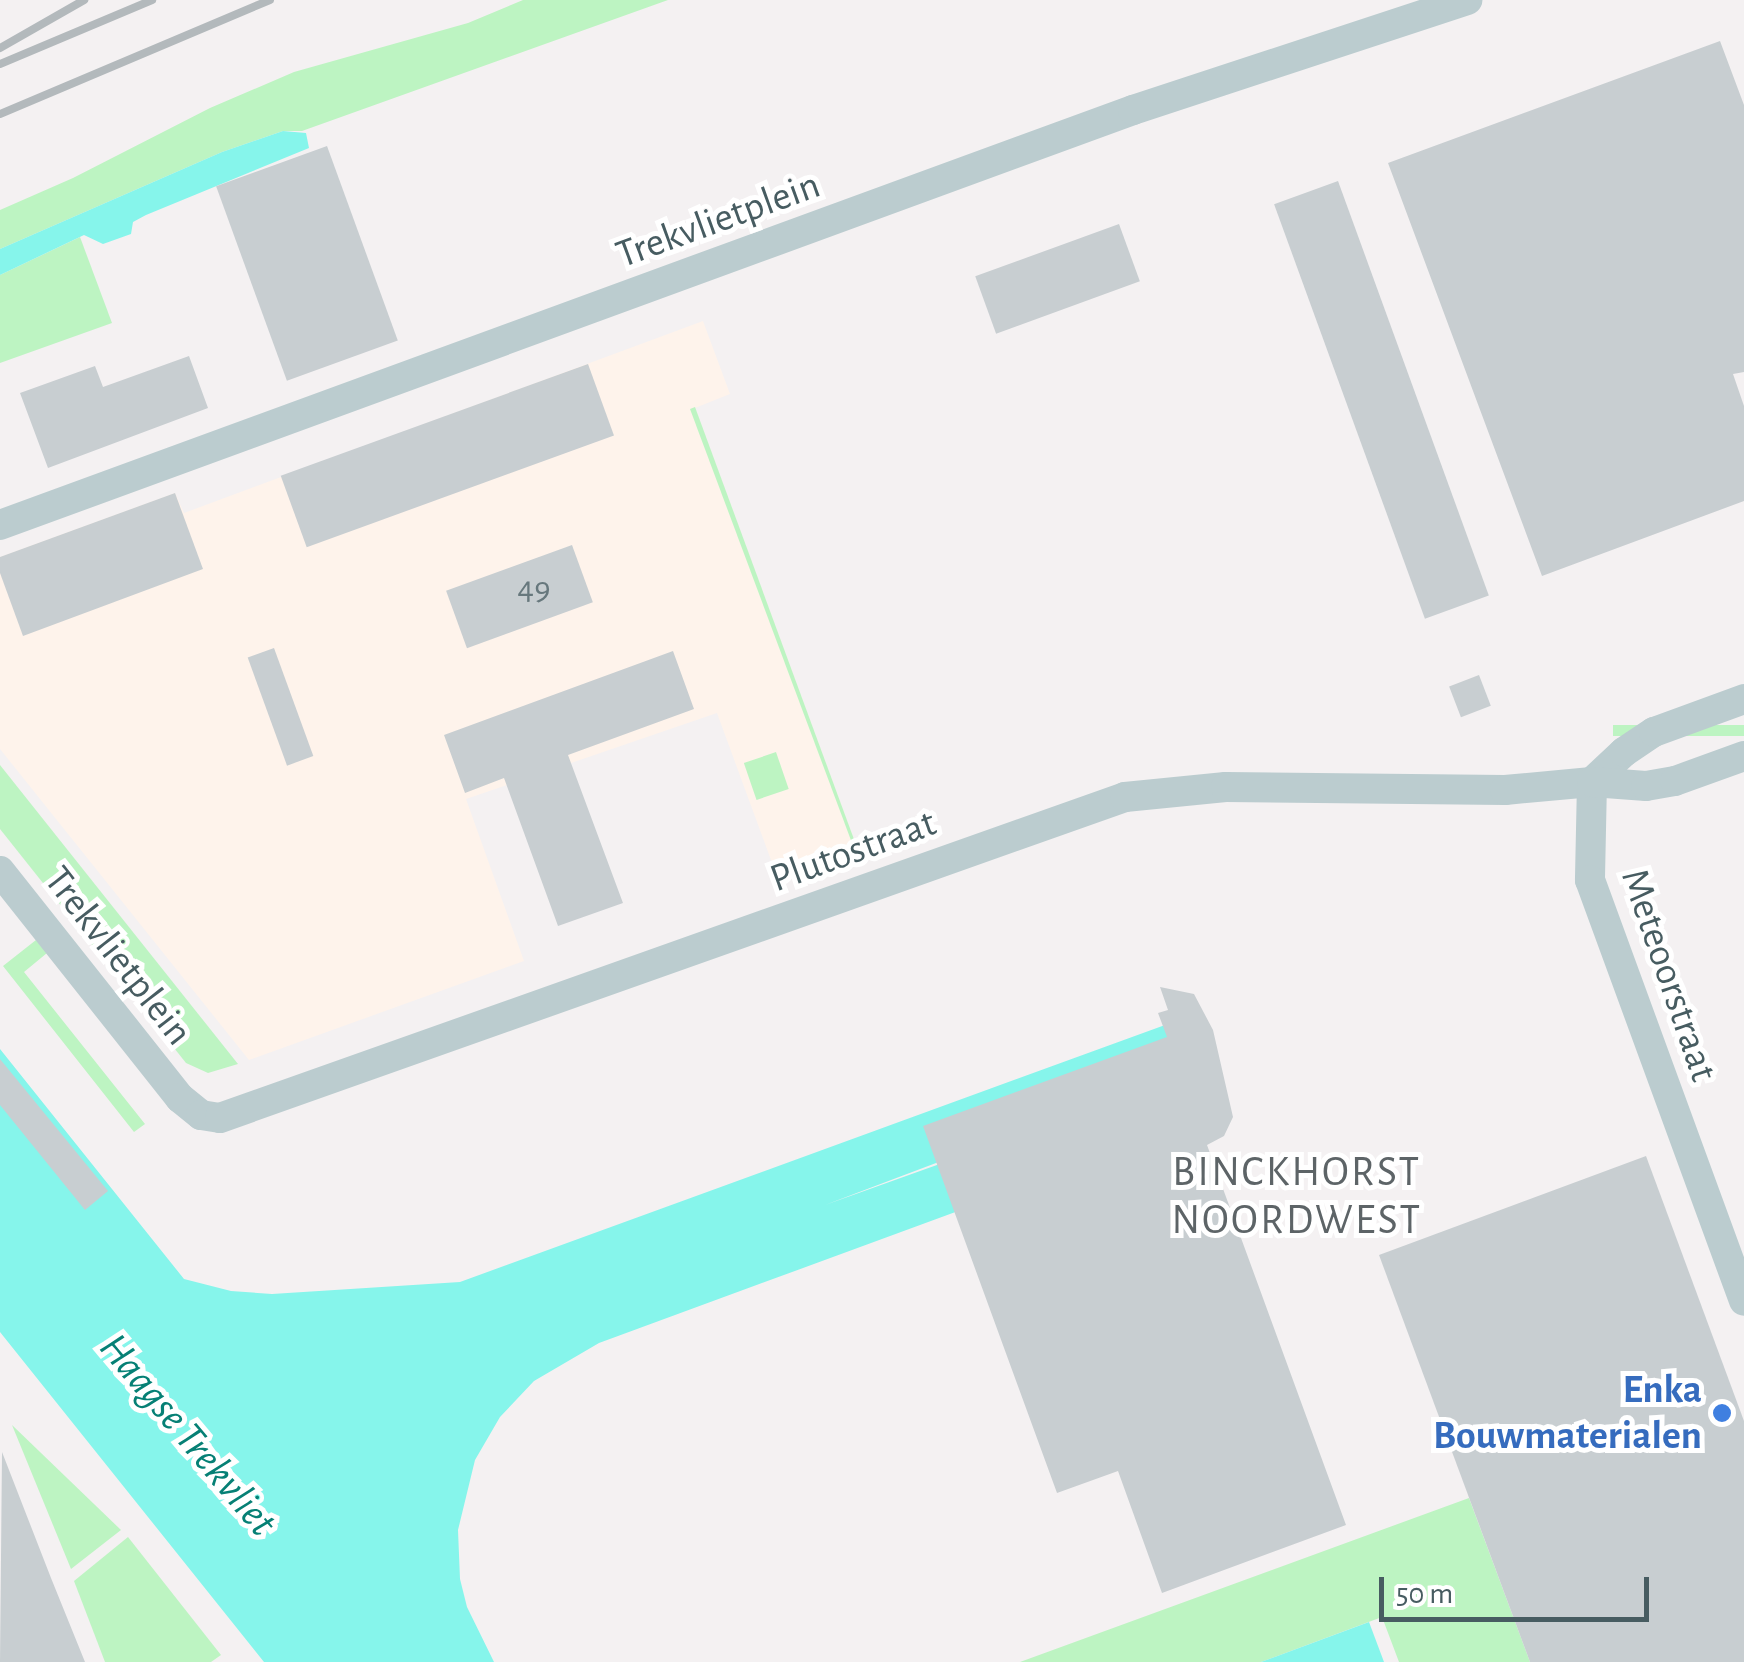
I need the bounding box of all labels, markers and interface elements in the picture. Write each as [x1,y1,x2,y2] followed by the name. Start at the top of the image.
[610,161,826,279] street label: Trekvlietplein
[517,568,551,610] house number: 49
[764,799,942,903] street label: Plutostraat
[33,857,203,1055] street label: Trekvlietplein
[1610,862,1728,1088] street label: Meteoorstraat
[1171,1147,1423,1246] district label: BINCKHORST NOORDWEST
[89,1323,287,1547] water label: Haagse Trekvliet
[1433,1366,1702,1460] place label: Enka Bouwmaterialen
[1711,1402,1733,1424] marker: Enka Bouwmaterialen
[1384,1557,1654,1619] scale bar
[1396,1579,1453,1609] text: 50 m

